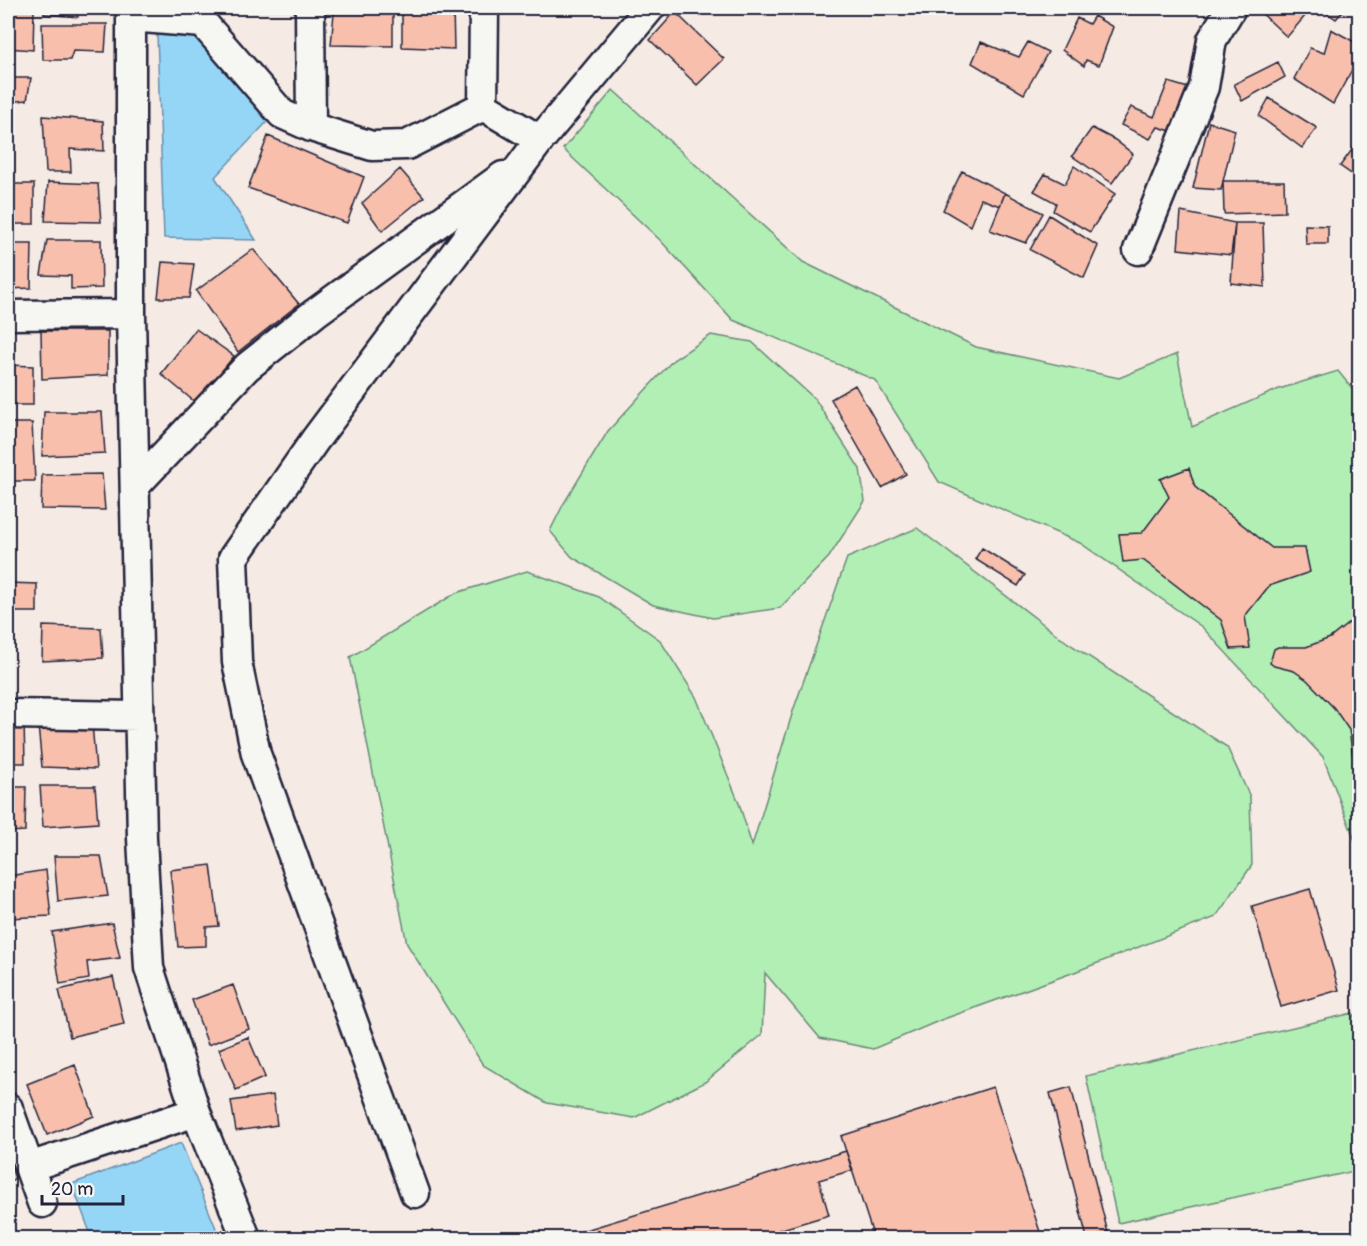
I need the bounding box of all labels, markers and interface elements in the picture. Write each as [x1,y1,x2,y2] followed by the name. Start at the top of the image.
[42,1168,123,1206] scale bar
[51,1178,93,1201] text: 20 m

